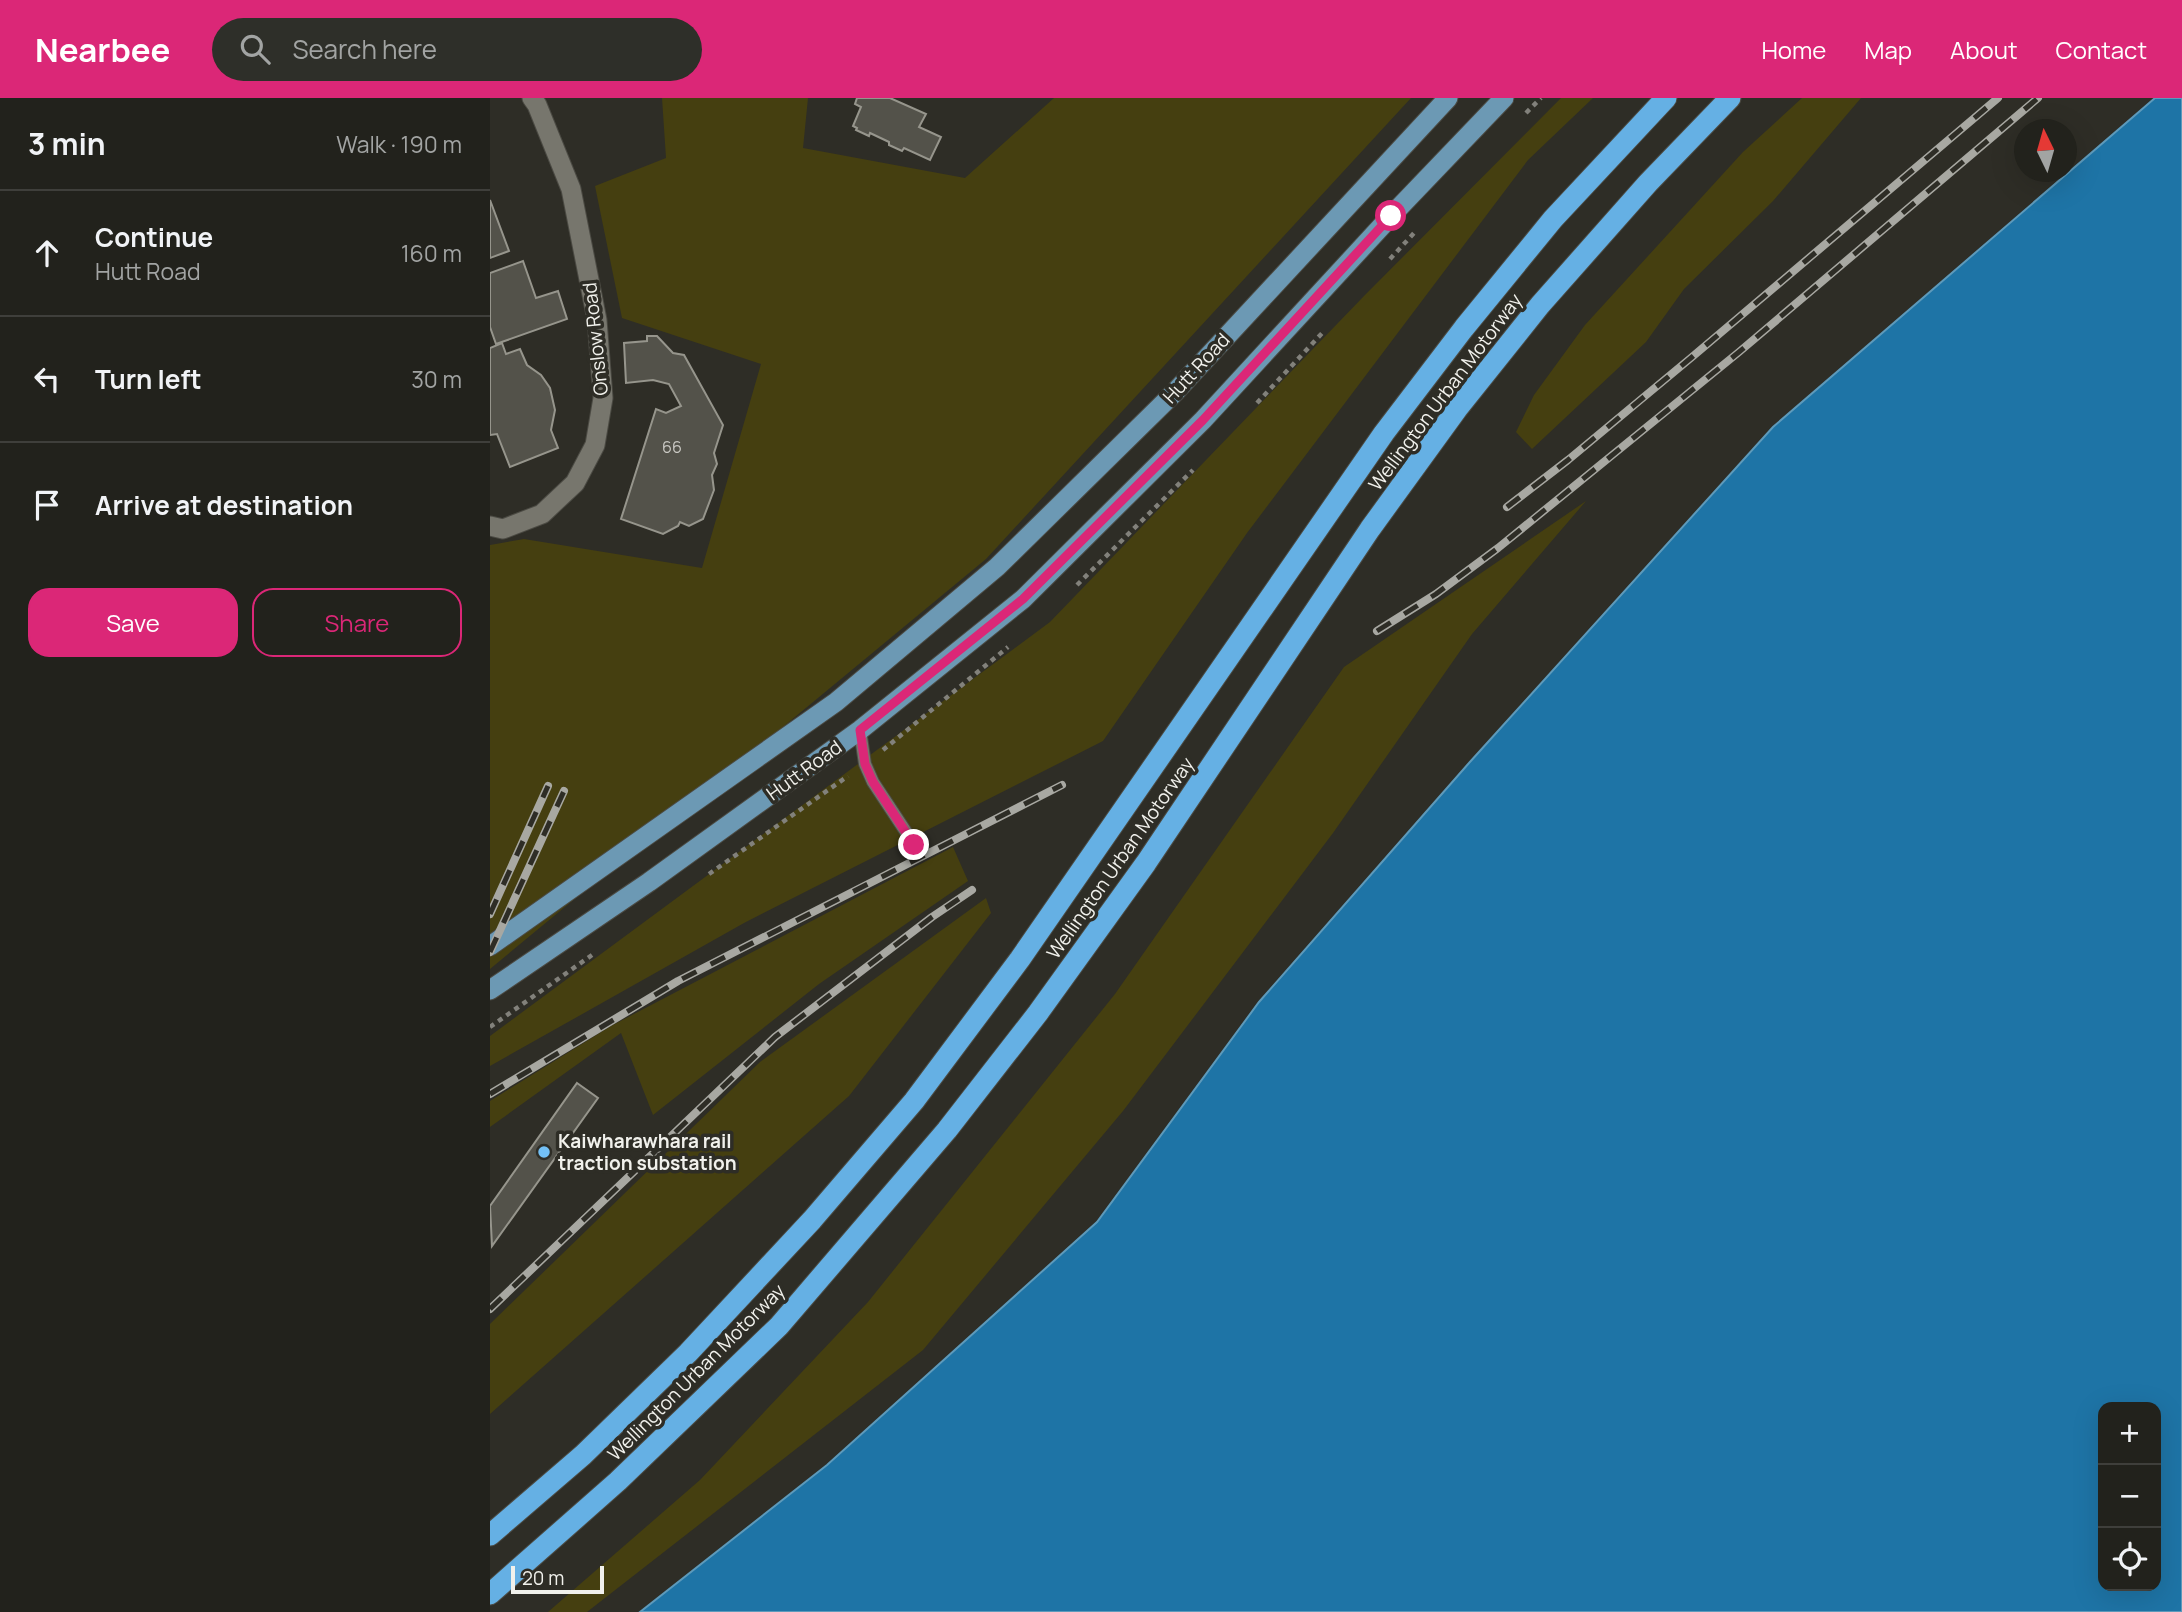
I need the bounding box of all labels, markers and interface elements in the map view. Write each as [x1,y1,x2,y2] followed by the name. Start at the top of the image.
[212,18,702,81] search box
[35,27,170,72] text: Nearbee
[236,30,274,68] icon: search
[292,31,437,67] text: Search here
[1761,33,1826,66] text: Home
[1864,33,1912,66] text: Map
[1950,33,2018,66] text: About
[2056,33,2147,66] text: Contact
[2014,119,2077,182] north arrow
[28,123,106,164] text: 3 min
[336,128,462,160] text: Walk · 190 m
[1375,200,1406,231] route start
[95,219,213,255] text: Continue
[28,234,66,272] icon: ahead
[401,237,462,269] text: 160 m
[95,255,201,287] text: Hutt Road
[576,281,614,397] street label: Onslow Road
[1362,288,1528,496] street label: Wellington Urban Motorway
[1157,327,1235,409] street label: Hutt Road
[28,360,66,398] icon: left
[95,361,202,397] text: Turn left
[411,363,462,395] text: 30 m
[662,436,682,458] house number: 66
[28,486,66,524] icon: arrive
[95,487,353,523] text: Arrive at destination
[28,588,238,657] button: Save
[252,588,462,657] button: Share
[761,734,847,806] street label: Hutt Road
[1040,752,1200,964] street label: Wellington Urban Motorway
[898,829,929,860] route end
[558,1128,737,1176] place label: Kaiwharawhara rail traction substation
[536,1144,552,1160] marker: Kaiwharawhara rail traction substation
[602,1278,790,1466] street label: Wellington Urban Motorway
[2098,1402,2161,1591] map controls
[2098,1402,2161,1465] button: +
[2098,1465,2161,1528] button: −
[2098,1528,2161,1591] button: locate
[511,1563,604,1595] scale bar
[522,1565,564,1591] text: 20 m

